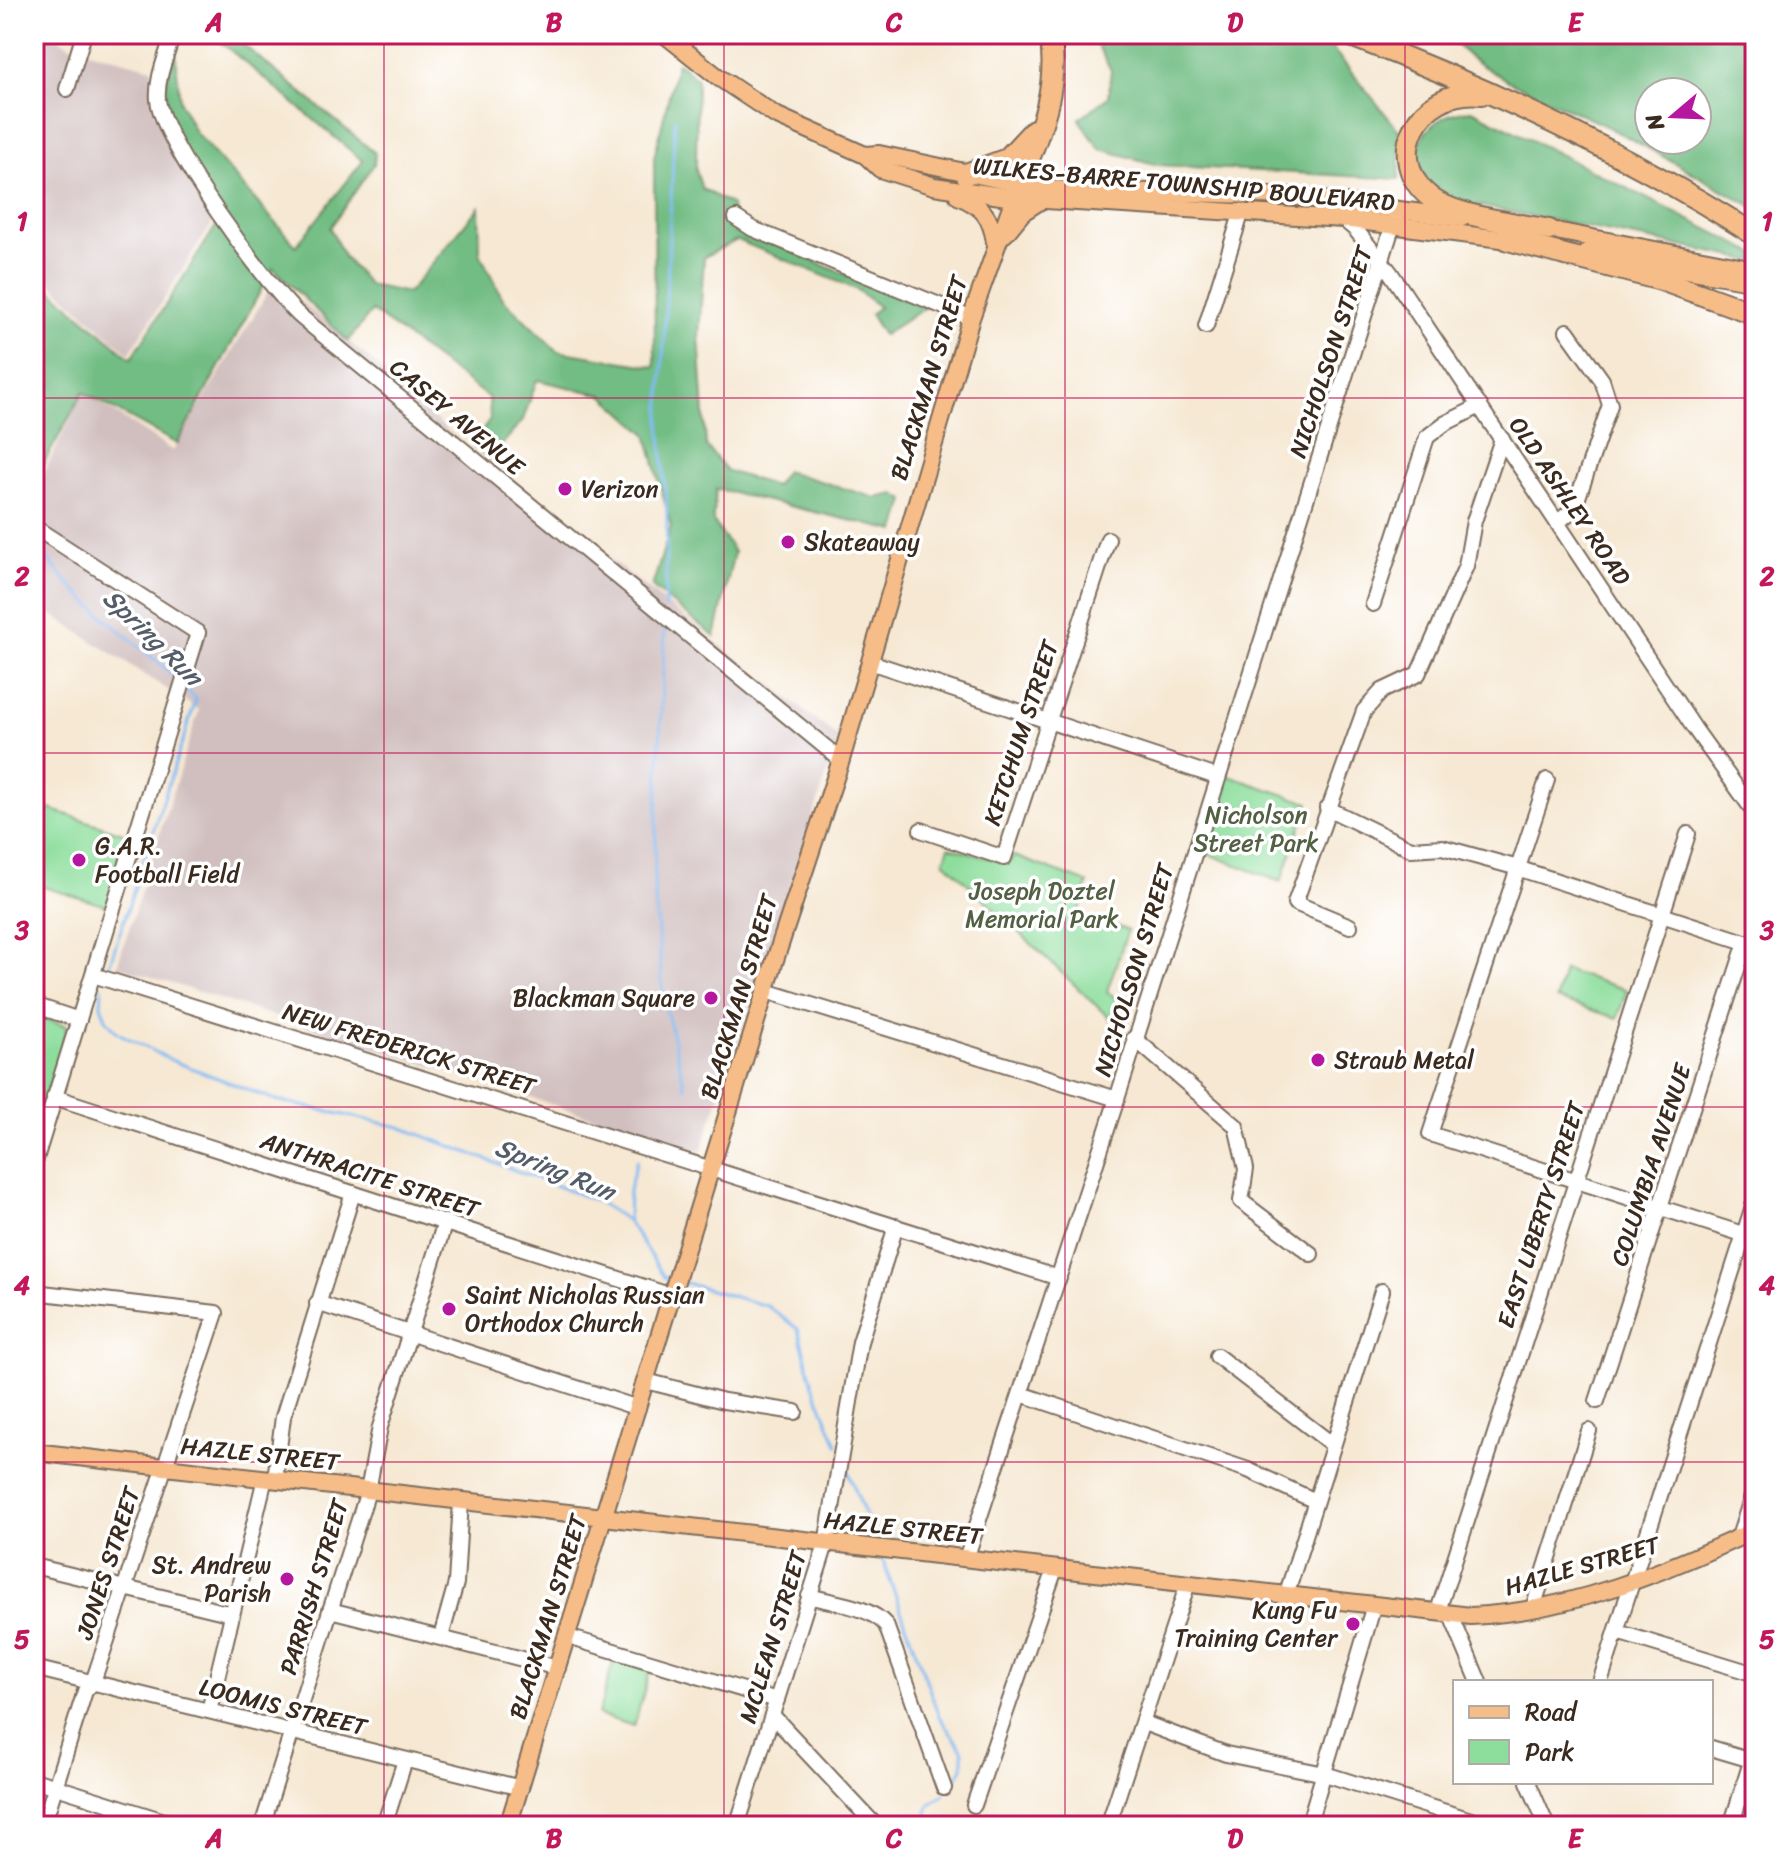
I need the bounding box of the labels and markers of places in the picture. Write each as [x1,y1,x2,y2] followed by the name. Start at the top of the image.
[581,468,658,510] place label: Verizon
[556,480,574,498] marker: Verizon
[804,521,920,563] place label: Skateaway
[779,533,797,551] marker: Skateaway
[95,825,241,895] place label: G.A.R. Football Field
[70,851,88,869] marker: G.A.R. Football Field
[513,977,695,1019] place label: Blackman Square
[702,989,720,1007] marker: Blackman Square
[1334,1039,1475,1081] place label: Straub Metal
[1309,1051,1327,1069] marker: Straub Metal
[465,1274,705,1344] place label: Saint Nicholas Russian Orthodox Church
[440,1300,458,1318] marker: Saint Nicholas Russian Orthodox Church
[152,1544,271,1614] place label: St. Andrew Parish
[278,1570,296,1588] marker: St. Andrew Parish
[1174,1589,1339,1659] place label: Kung Fu Training Center
[1344,1615,1362,1633] marker: Kung Fu Training Center

